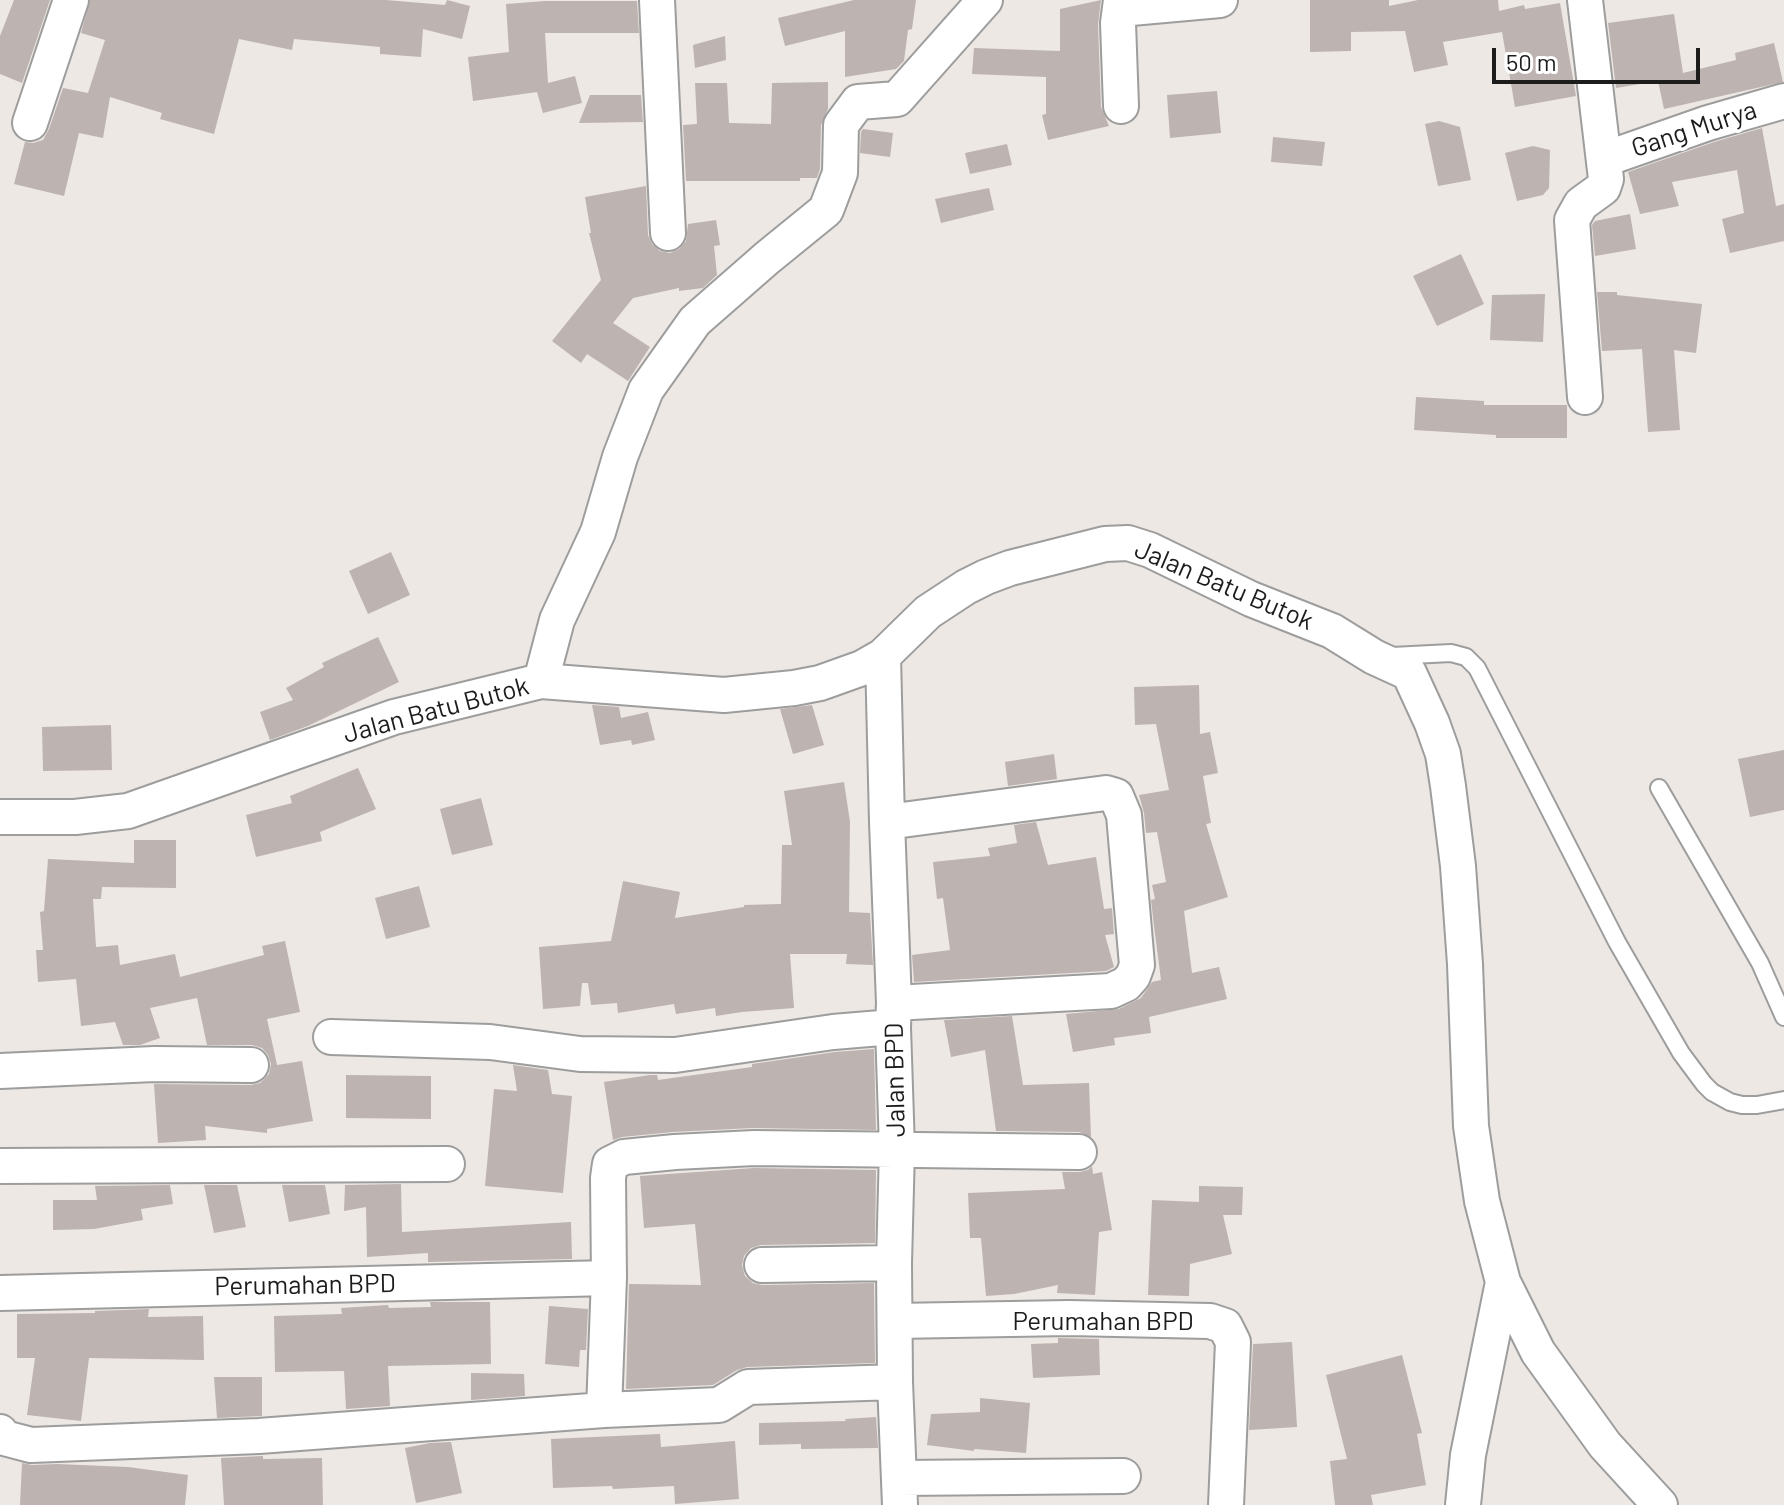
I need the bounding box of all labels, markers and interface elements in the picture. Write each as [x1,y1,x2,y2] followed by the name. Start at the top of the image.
[1496,32,1704,82] scale bar
[1506,47,1557,76] text: 50 m
[1627,94,1761,164] street label: Gang Murya
[1130,533,1318,637] street label: Jalan Batu Butok
[340,670,532,750] street label: Jalan Batu Butok
[878,1022,912,1138] street label: Jalan BPD
[214,1268,396,1302] street label: Perumahan BPD
[1012,1305,1194,1337] street label: Perumahan BPD

